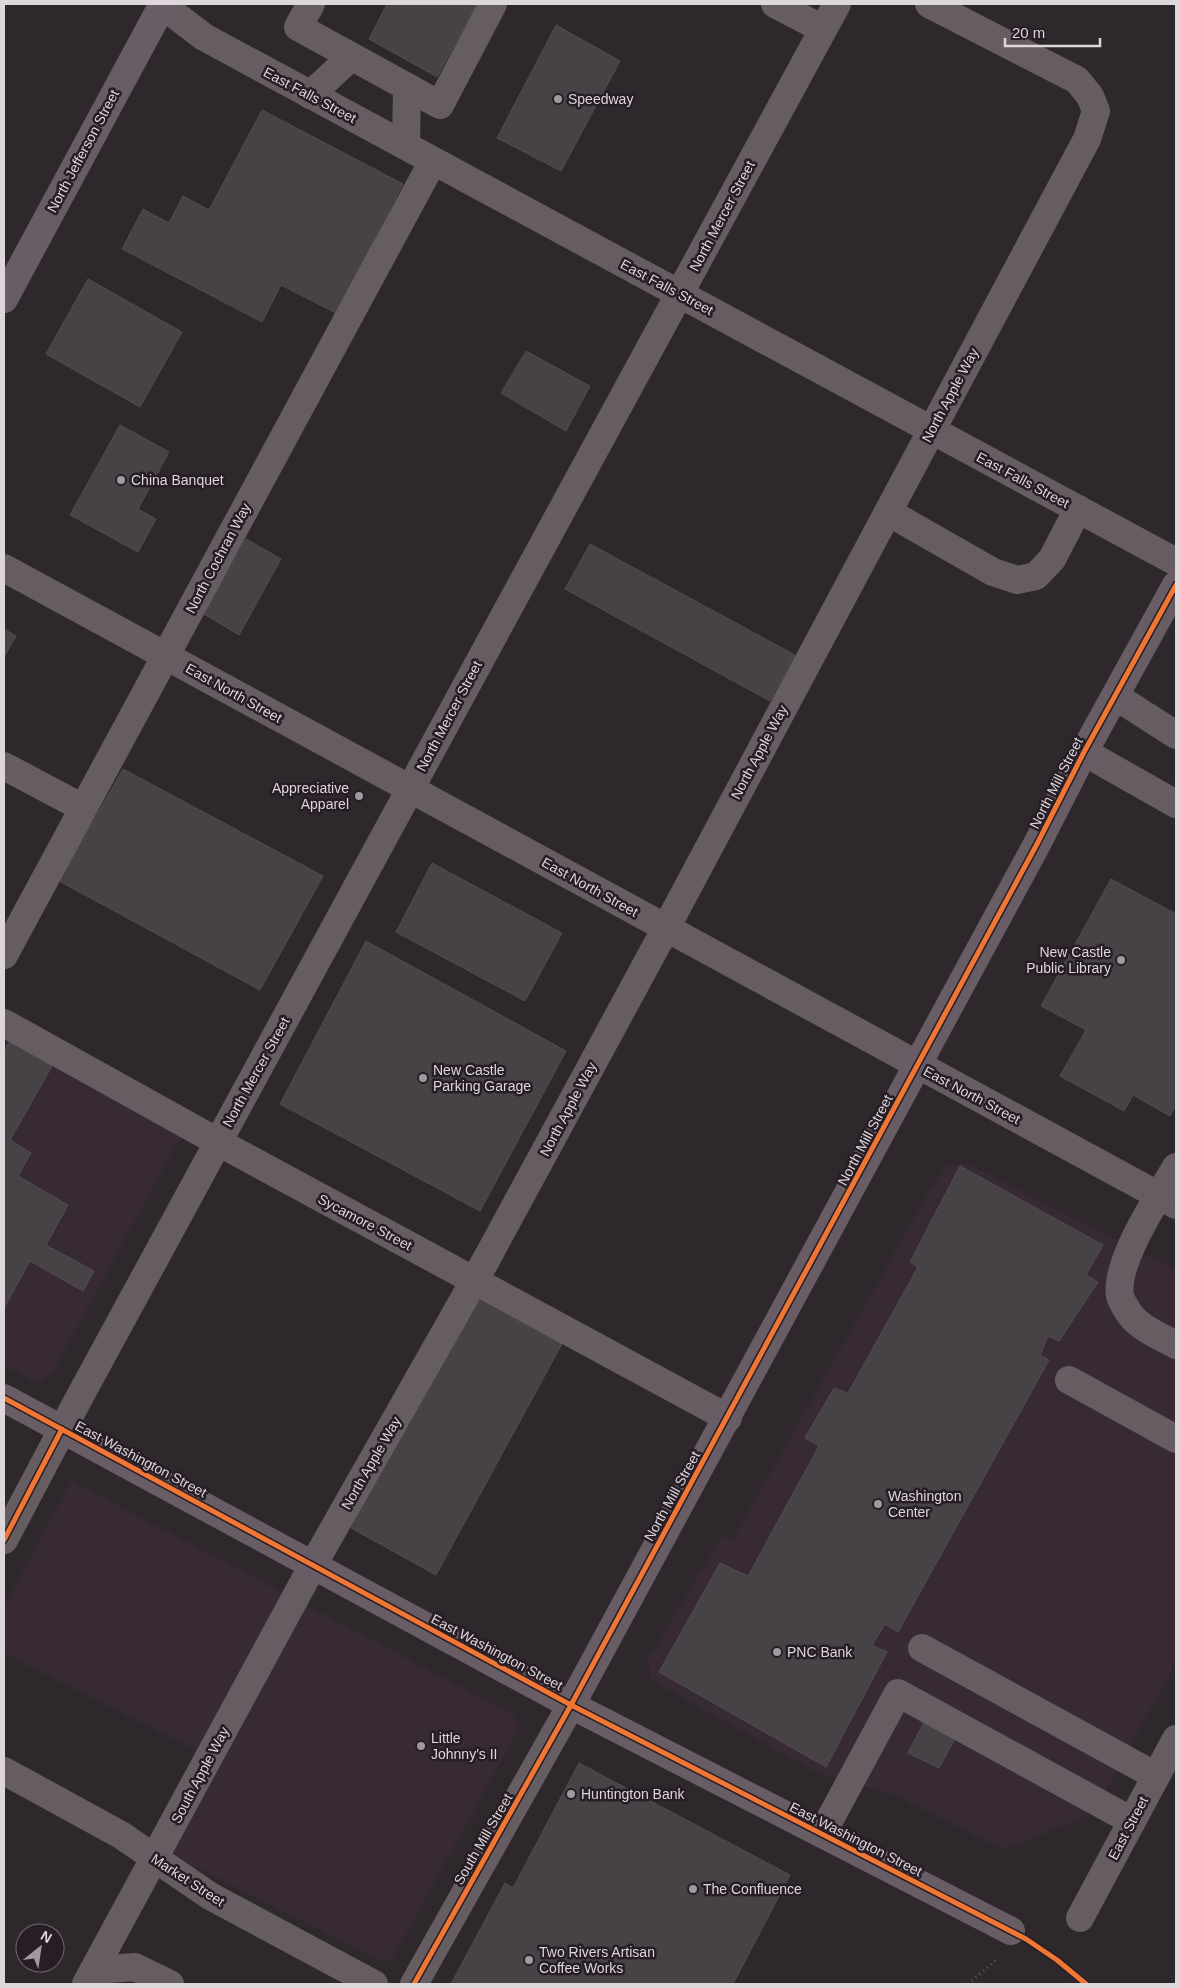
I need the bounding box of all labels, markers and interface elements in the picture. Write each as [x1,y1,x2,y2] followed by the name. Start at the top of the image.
[1005,15,1100,47] scale bar
[1012,24,1045,41] text: 20 m
[261,64,359,126] street label: East Falls Street
[44,87,122,215] street label: North Jefferson Street
[568,91,633,107] place label: Speedway
[552,93,564,105] marker: Speedway
[686,158,758,274] street label: North Mercer Street
[618,256,716,318] street label: East Falls Street
[918,345,982,445] street label: North Apple Way
[974,449,1072,511] street label: East Falls Street
[131,472,224,488] place label: China Banquet
[115,474,127,486] marker: China Banquet
[182,500,254,616] street label: North Cochran Way
[413,658,485,774] street label: North Mercer Street
[183,660,285,726] street label: East North Street
[727,702,791,802] street label: North Apple Way
[1026,735,1086,831] street label: North Mill Street
[272,780,349,812] place label: Appreciative Apparel
[353,790,365,802] marker: Appreciative Apparel
[539,854,641,920] street label: East North Street
[1026,944,1111,976] place label: New Castle Public Library
[1115,954,1127,966] marker: New Castle Public Library
[219,1014,293,1130] street label: North Mercer Street
[536,1059,600,1159] street label: North Apple Way
[433,1062,531,1094] place label: New Castle Parking Garage
[921,1063,1023,1127] street label: East North Street
[417,1072,429,1084] marker: New Castle Parking Garage
[834,1092,896,1188] street label: North Mill Street
[315,1190,415,1254] street label: Sycamore Street
[338,1414,404,1512] street label: North Apple Way
[73,1418,210,1501] street label: East Washington Street
[641,1448,703,1544] street label: North Mill Street
[888,1488,961,1520] place label: Washington Center
[872,1498,884,1510] marker: Washington Center
[429,1611,566,1694] street label: East Washington Street
[787,1644,853,1660] place label: PNC Bank
[771,1646,783,1658] marker: PNC Bank
[168,1724,232,1826] street label: South Apple Way
[431,1730,498,1762] place label: Little Johnny's II
[415,1740,427,1752] marker: Little Johnny's II
[581,1786,686,1802] place label: Huntington Bank
[565,1788,577,1800] marker: Huntington Bank
[450,1790,516,1887] street label: South Mill Street
[1105,1794,1151,1862] street label: East Street
[787,1799,925,1879] street label: East Washington Street
[148,1850,228,1910] street label: Market Street
[703,1881,802,1897] place label: The Confluence
[687,1883,699,1895] marker: The Confluence
[15,1923,65,1973] north arrow
[38,1927,55,1946] text: N
[539,1944,655,1976] place label: Two Rivers Artisan Coffee Works
[523,1954,535,1966] marker: Two Rivers Artisan Coffee Works

